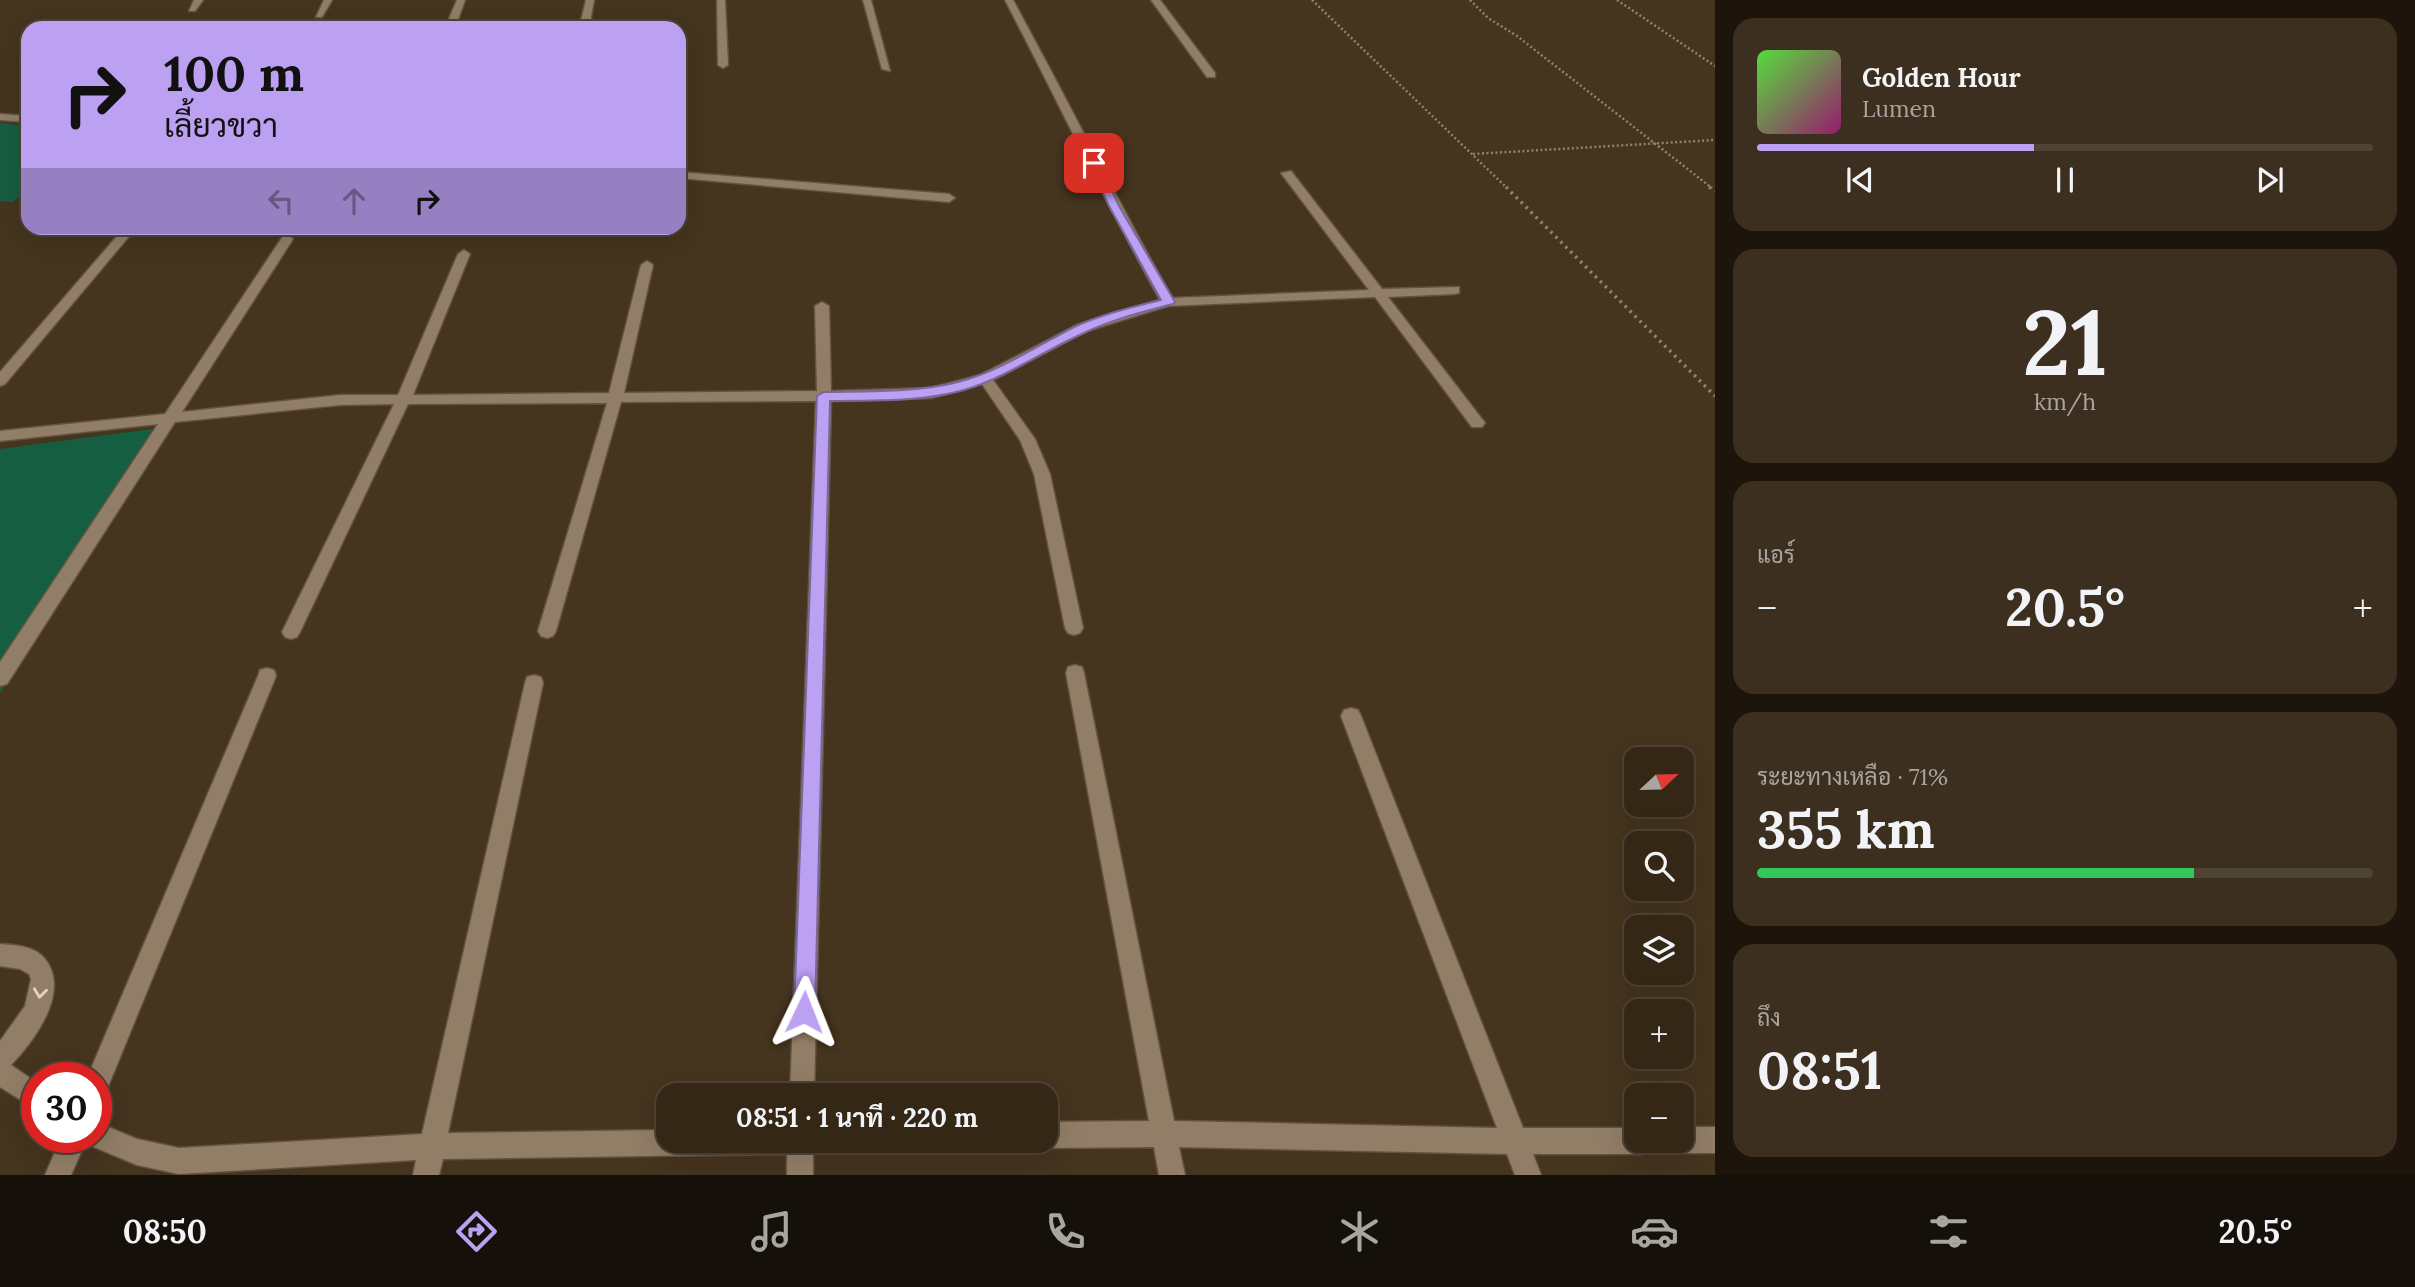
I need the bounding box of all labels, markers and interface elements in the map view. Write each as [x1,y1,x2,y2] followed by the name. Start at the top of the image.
[164,42,304,104] text: 100 m
[49,49,140,140] icon: right
[1862,61,2021,94] text: Golden Hour
[1862,94,1936,123] text: Lumen
[164,105,278,146] text: เลี้ยวขวา
[1064,133,1124,193] pin
[1075,144,1113,182] icon: arrive
[1841,161,1879,199] icon: previous
[2046,161,2084,199] icon: pause
[2251,161,2289,199] icon: next
[262,182,300,220] icon: left
[335,182,373,220] icon: ahead
[408,182,446,220] icon: right
[2022,283,2108,400] text: 21
[2034,387,2096,416] text: km/h
[1757,540,1795,569] text: แอร์
[2005,574,2125,640] text: 20.5°
[1757,584,1777,632] text: −
[2353,584,2373,632] text: +
[1624,747,1694,817] north arrow
[1624,747,1694,1153] map controls
[1757,762,1948,791] text: ระยะทางเหลือ · 71%
[1757,796,1935,862] text: 355 km
[1624,831,1694,901] button: search
[1624,915,1694,985] button: layers
[767,975,841,1049] position arrow
[33,987,48,999] one-way arrow
[1624,999,1694,1069] button: +
[1757,1003,1781,1032] text: ถึง
[1757,1037,1882,1103] text: 08:51
[21,1062,112,1153] speed limit sign: 30
[1624,1083,1694,1153] button: −
[736,1101,978,1134] text: 08:51 · 1 นาที · 220 m
[452,1207,501,1256] icon: directions
[747,1207,796,1256] icon: music
[1041,1207,1090,1256] icon: phone
[1335,1207,1384,1256] icon: climate
[1630,1207,1679,1256] icon: car
[1924,1207,1973,1256] icon: filters
[123,1211,207,1252] text: 08:50
[2218,1211,2292,1252] text: 20.5°

